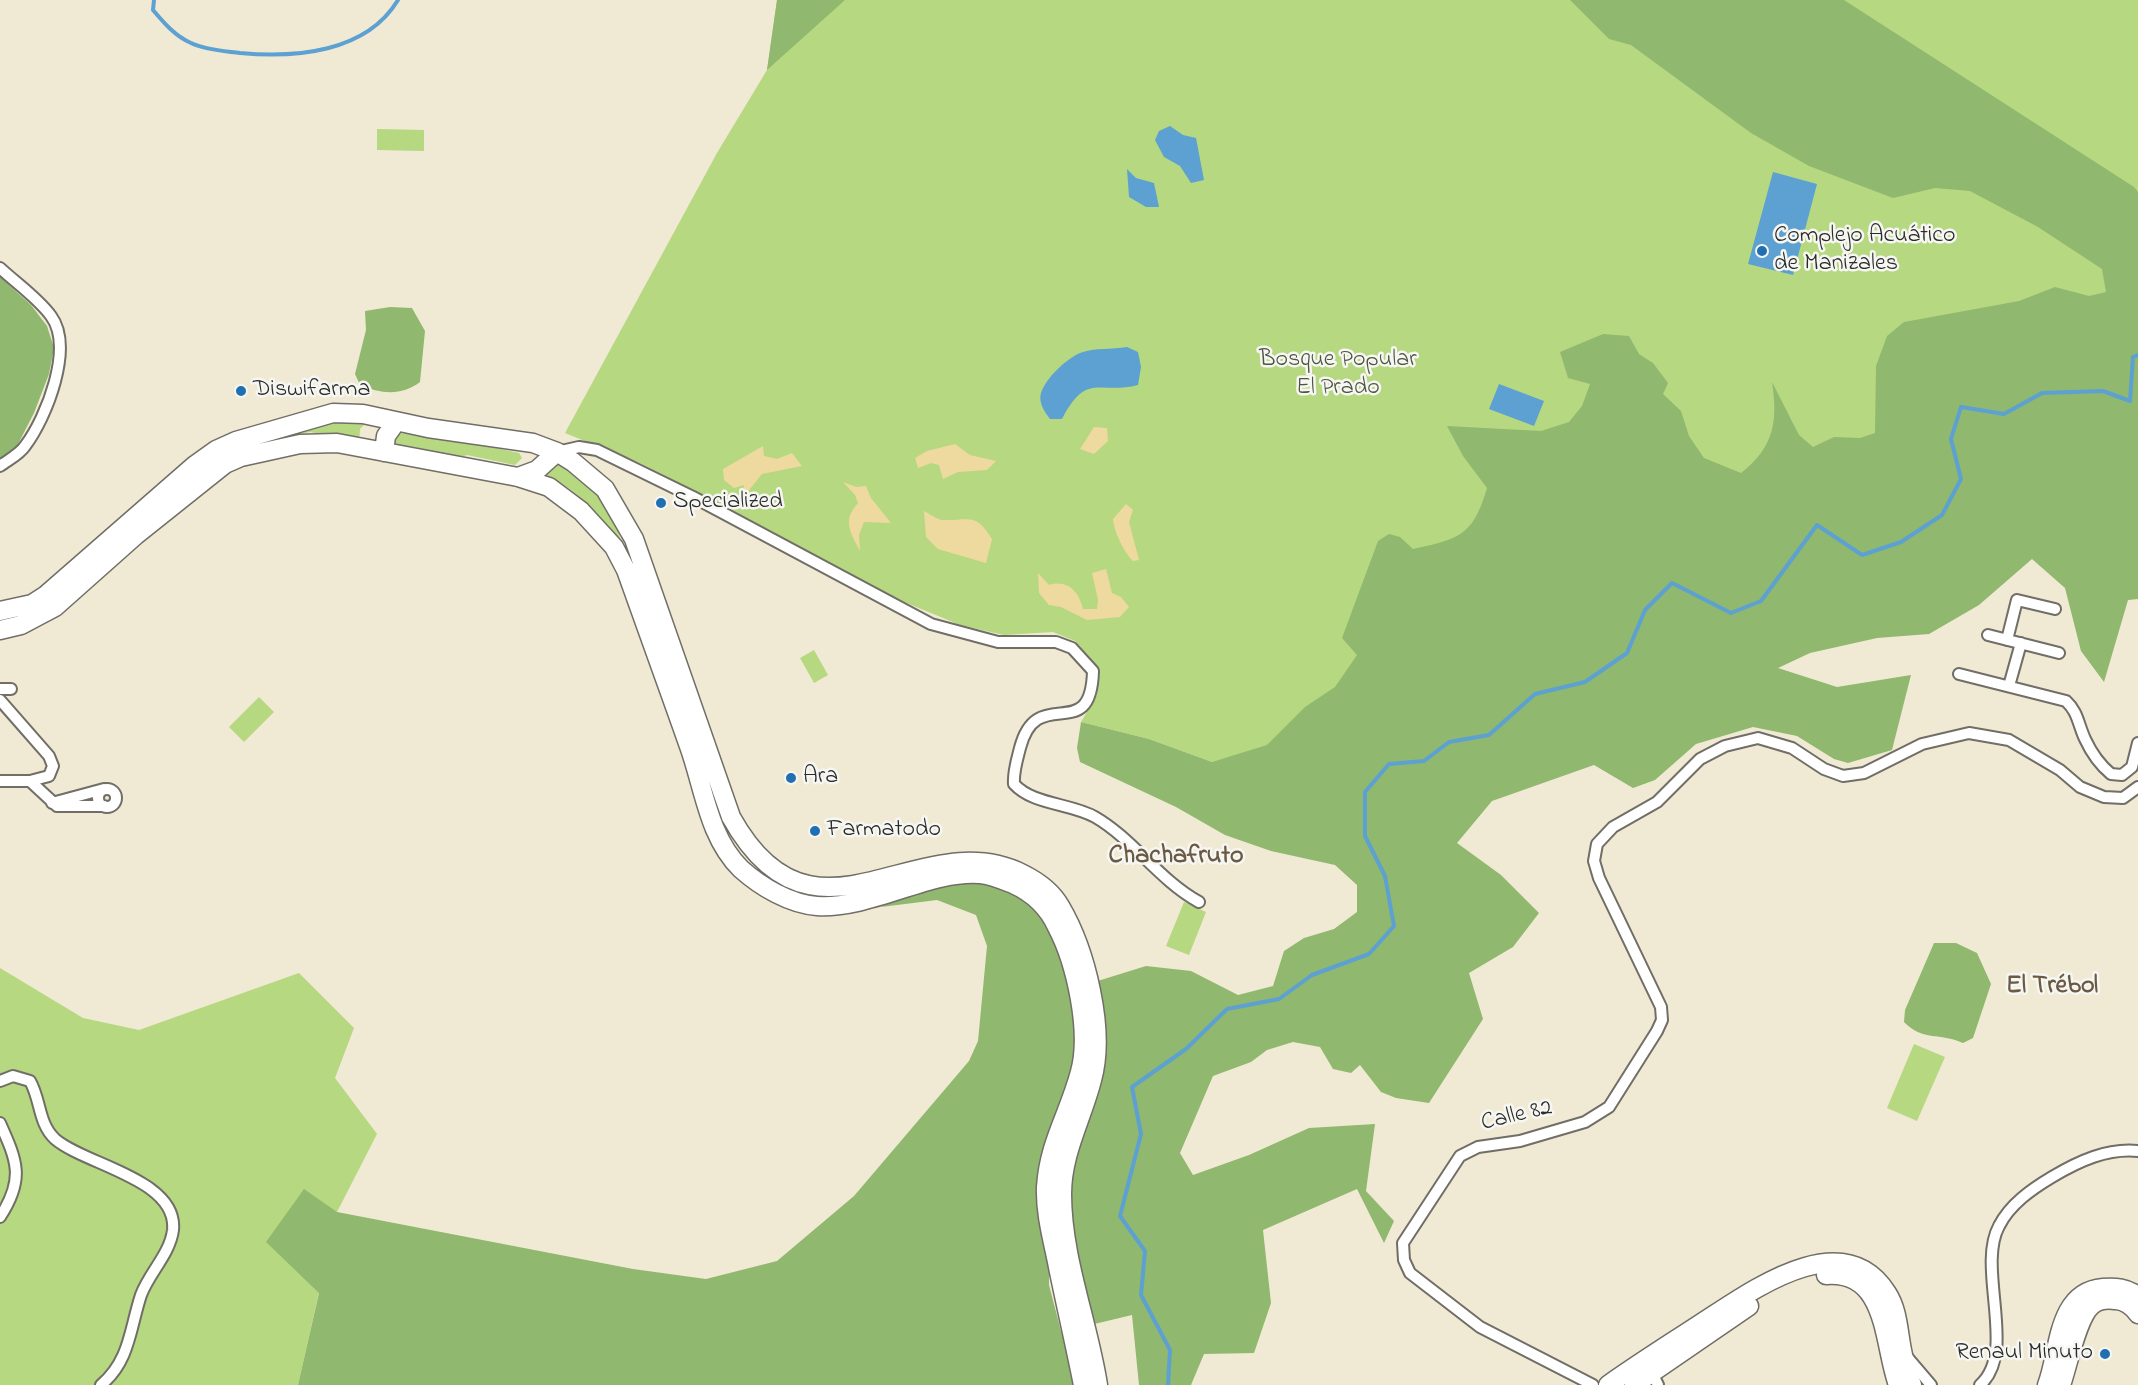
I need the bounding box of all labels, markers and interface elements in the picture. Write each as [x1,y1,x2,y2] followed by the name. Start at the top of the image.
[1774,223,1955,279] place label: Complejo Acuático de Manizales
[1755,244,1769,258] marker: Complejo Acuático de Manizales
[1259,347,1417,403] park label: Bosque Popular El Prado
[253,377,370,405] place label: Diswifarma
[234,384,248,398] marker: Diswifarma
[673,489,783,517] place label: Specialized
[654,496,668,510] marker: Specialized
[803,764,838,792] place label: Ara
[784,771,798,785] marker: Ara
[827,817,941,845] place label: Farmatodo
[808,824,822,838] marker: Farmatodo
[1109,842,1243,874] district label: Chachafruto
[2006,972,2098,1004] district label: El Trébol
[1479,1095,1555,1139] street label: Calle 82
[1956,1340,2093,1368] place label: Renaul Minuto
[2098,1347,2112,1361] marker: Renaul Minuto

